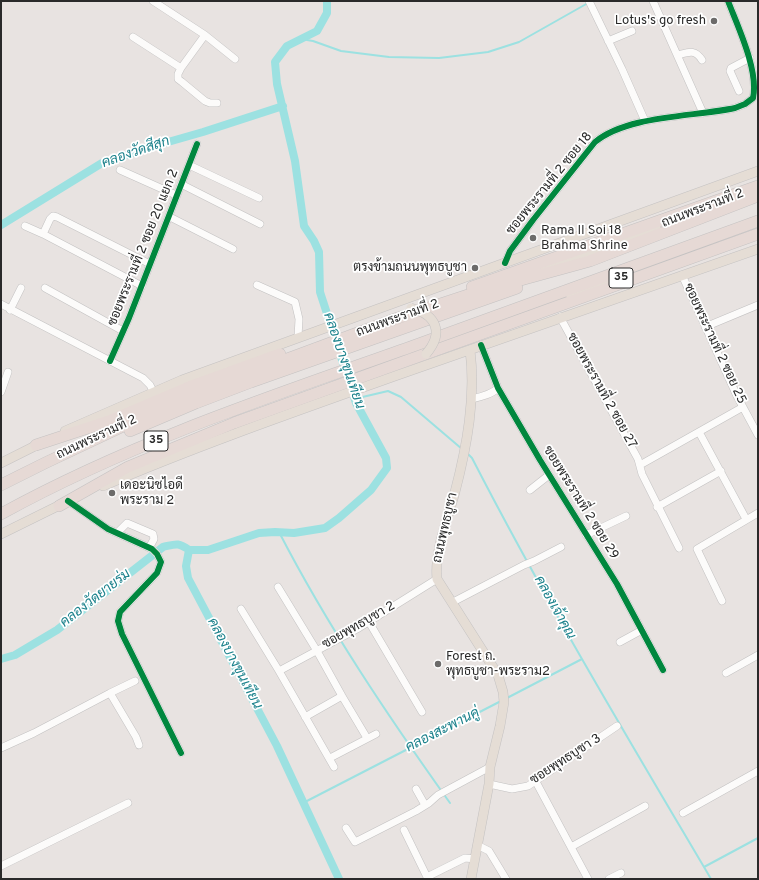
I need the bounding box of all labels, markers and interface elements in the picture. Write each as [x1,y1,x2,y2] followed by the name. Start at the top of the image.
[615,13,706,29] place label: Lotus's go fresh
[709,16,719,26] marker: Lotus's go fresh
[504,129,596,239] street label: ซอยพระรามที่ 2 ซอย 18
[100,134,172,172] water label: คลองวัดสีสุก
[105,167,183,329] street label: ซอยพระรามที่ 2 ซอย 20 แยก 2
[660,186,746,232] street label: ถนนพระรามที่ 2
[541,223,628,254] place label: Rama II Soi 18 Brahma Shrine
[528,233,538,243] marker: Rama II Soi 18 Brahma Shrine
[353,260,467,276] place label: ตรงข้ามถนนพุทธบูชา
[470,263,480,273] marker: ตรงข้ามถนนพุทธบูชา
[609,268,633,288] road number: 35
[679,281,749,407] street label: ซอยพระรามที่ 2 ซอย 25
[355,297,441,341] street label: ถนนพระรามที่ 2
[319,311,367,411] water label: คลองบางขุนเทียน
[563,331,639,451] street label: ซอยพระรามที่ 2 ซอย 27
[54,413,140,463] street label: ถนนพระรามที่ 2
[144,431,168,451] road number: 35
[539,443,621,563] street label: ซอยพระรามที่ 2 ซอย 29
[120,478,183,509] place label: เดอะนิชไอดี พระราม 2
[107,488,117,498] marker: เดอะนิชไอดี พระราม 2
[430,491,462,565] street label: ถนนพุทธบูชา
[57,566,135,632] water label: คลองวัดยายร่ม
[530,573,578,643] water label: คลองเจ้าคุณ
[320,599,398,653] street label: ซอยพุทธบูชา 2
[203,615,265,713] water label: คลองบางขุนเทียน
[446,649,550,680] place label: Forest ถ. พุทธบูชา-พระราม2
[433,659,443,669] marker: Forest ถ. พุทธบูชา-พระราม2
[403,705,483,757] water label: คลองสะพานคู่
[528,731,604,789] street label: ซอยพุทธบูชา 3

